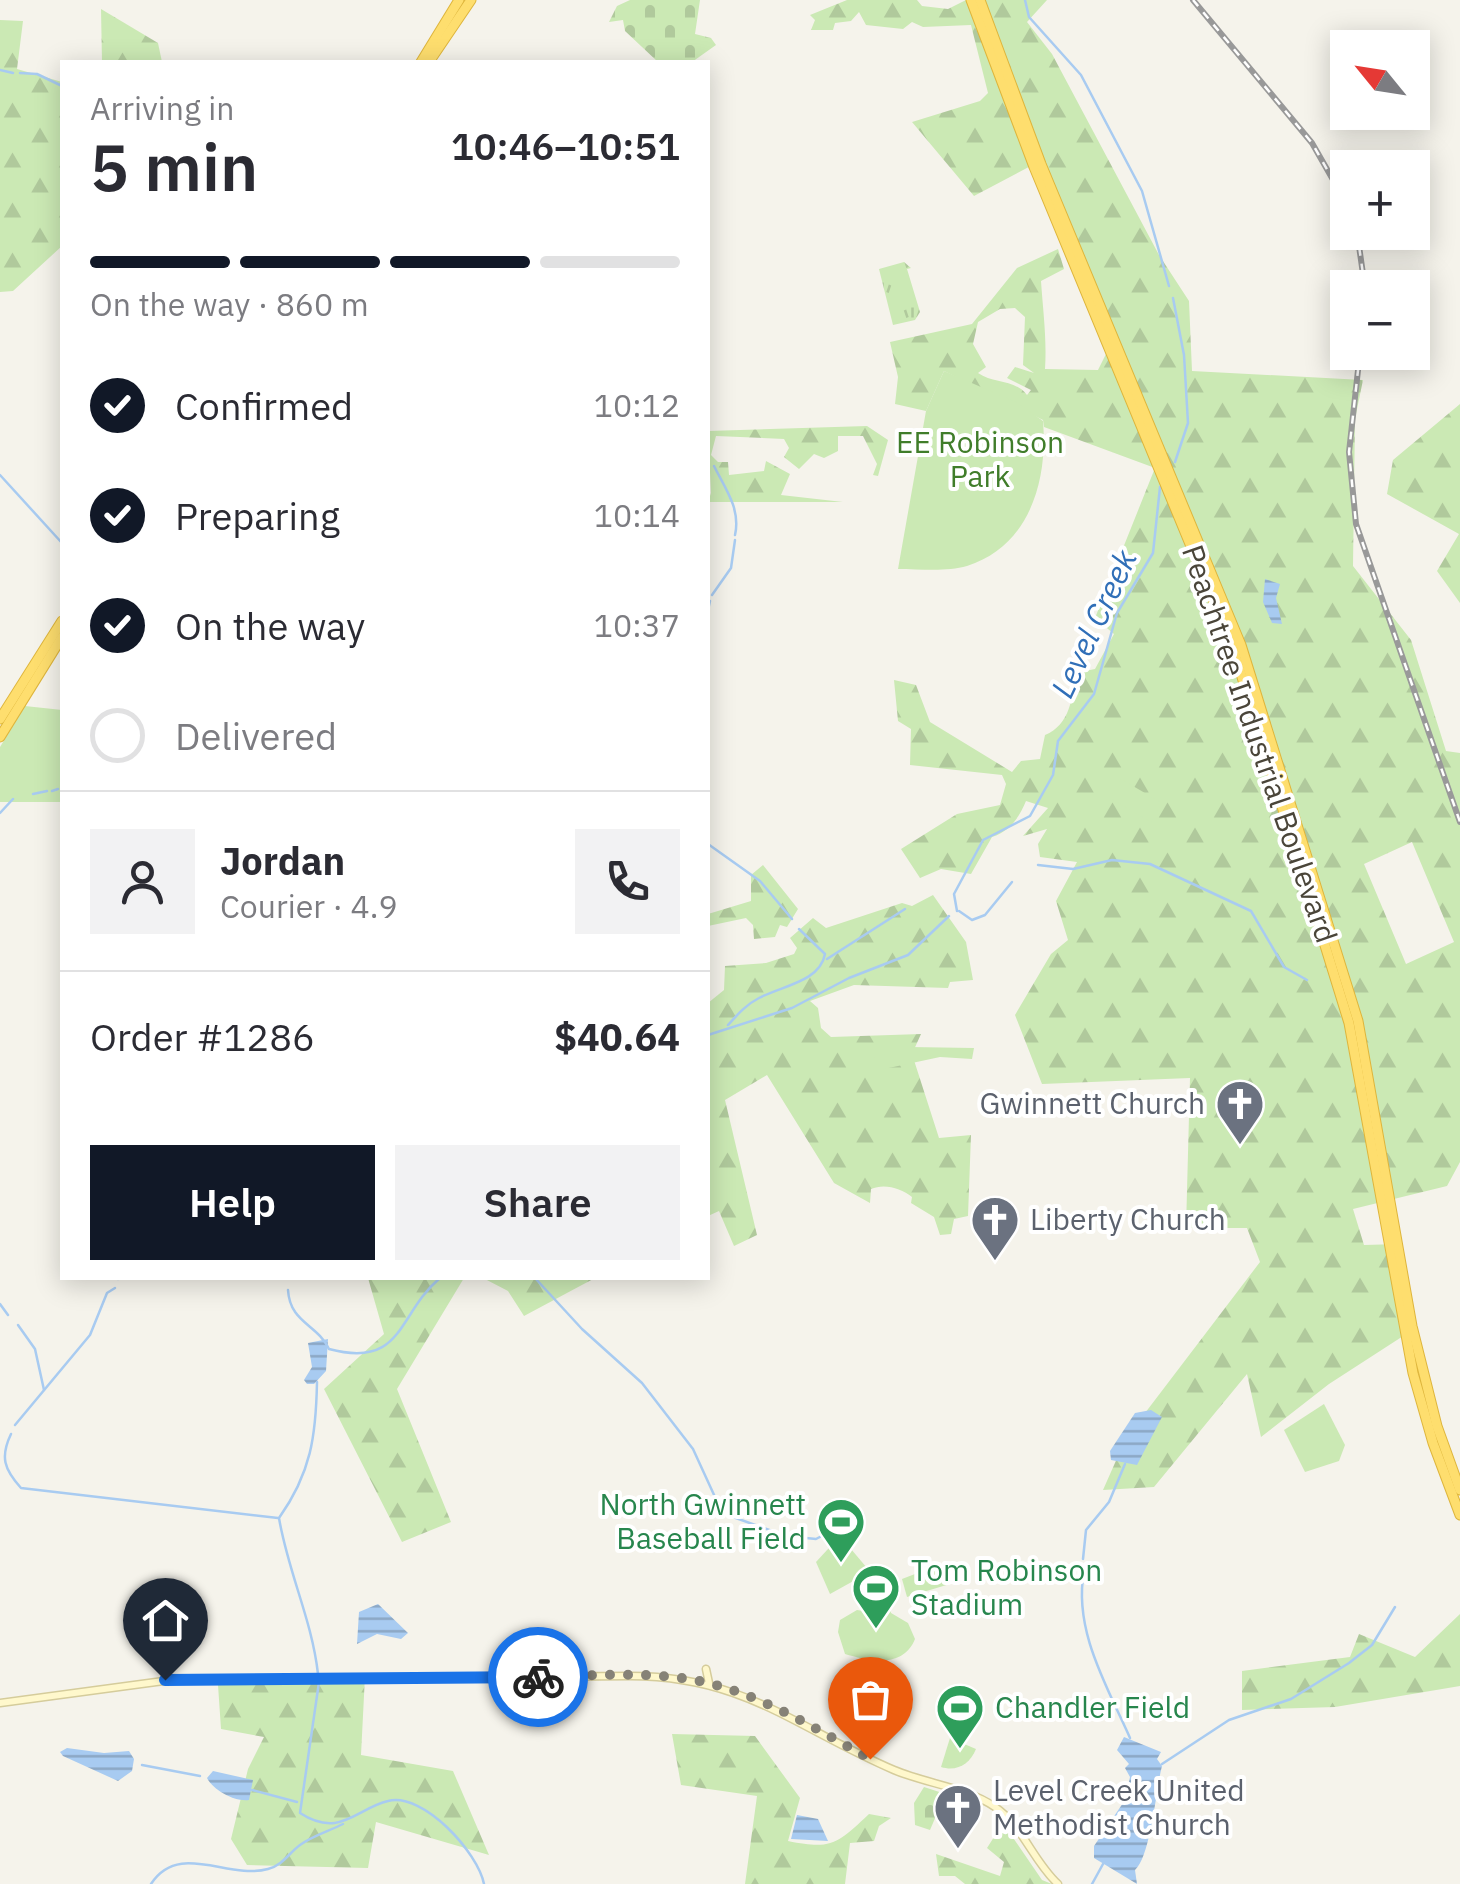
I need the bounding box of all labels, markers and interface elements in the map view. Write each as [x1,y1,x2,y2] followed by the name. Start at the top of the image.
[1330,30,1430,130] north arrow
[1330,30,1430,370] map controls
[90,87,235,129] text: Arriving in
[451,121,680,170] text: 10:46–10:51
[90,124,258,209] text: 5 min
[1330,150,1430,250] button: +
[1330,270,1430,370] button: −
[90,283,369,325] text: On the way · 860 m
[90,378,145,433] icon: check
[175,381,353,430] text: Confirmed
[594,384,680,426] text: 10:12
[896,422,1064,495] park label: EE Robinson Park
[90,488,145,543] icon: check
[175,491,340,540] text: Preparing
[594,494,680,536] text: 10:14
[1174,539,1347,948] street label: Peachtree Industrial Boulevard
[1041,541,1146,704] water label: Level Creek
[90,598,145,653] icon: check
[175,601,365,650] text: On the way
[594,604,680,646] text: 10:37
[175,711,337,760] text: Delivered
[90,829,195,934] button: person
[575,829,680,934] button: phone
[220,836,345,885] text: Jordan
[220,885,398,927] text: Courier · 4.9
[90,1012,315,1061] text: Order #1286
[554,1012,680,1061] text: $40.64
[1214,1078,1266,1146] church icon: Gwinnett Church
[979,1083,1205,1122] place label: Gwinnett Church
[90,1145,375,1260] button: Help
[395,1145,680,1260] button: Share
[969,1194,1021,1262] church icon: Liberty Church
[1030,1199,1226,1238] place label: Liberty Church
[599,1484,806,1557] place label: North Gwinnett Baseball Field
[815,1496,867,1564] sports icon: North Gwinnett Baseball Field
[911,1550,1102,1623] place label: Tom Robinson Stadium
[850,1562,902,1630] sports icon: Tom Robinson Stadium
[123,1578,208,1681] pin
[138,1593,193,1648] icon: home
[488,1627,588,1727] courier
[511,1650,566,1705] icon: bike
[828,1657,913,1760] pin
[843,1672,898,1727] icon: bag
[934,1682,986,1750] sports icon: Chandler Field
[995,1687,1190,1726] place label: Chandler Field
[993,1770,1245,1843] place label: Level Creek United Methodist Church
[932,1782,984,1850] church icon: Level Creek United Methodist Church

